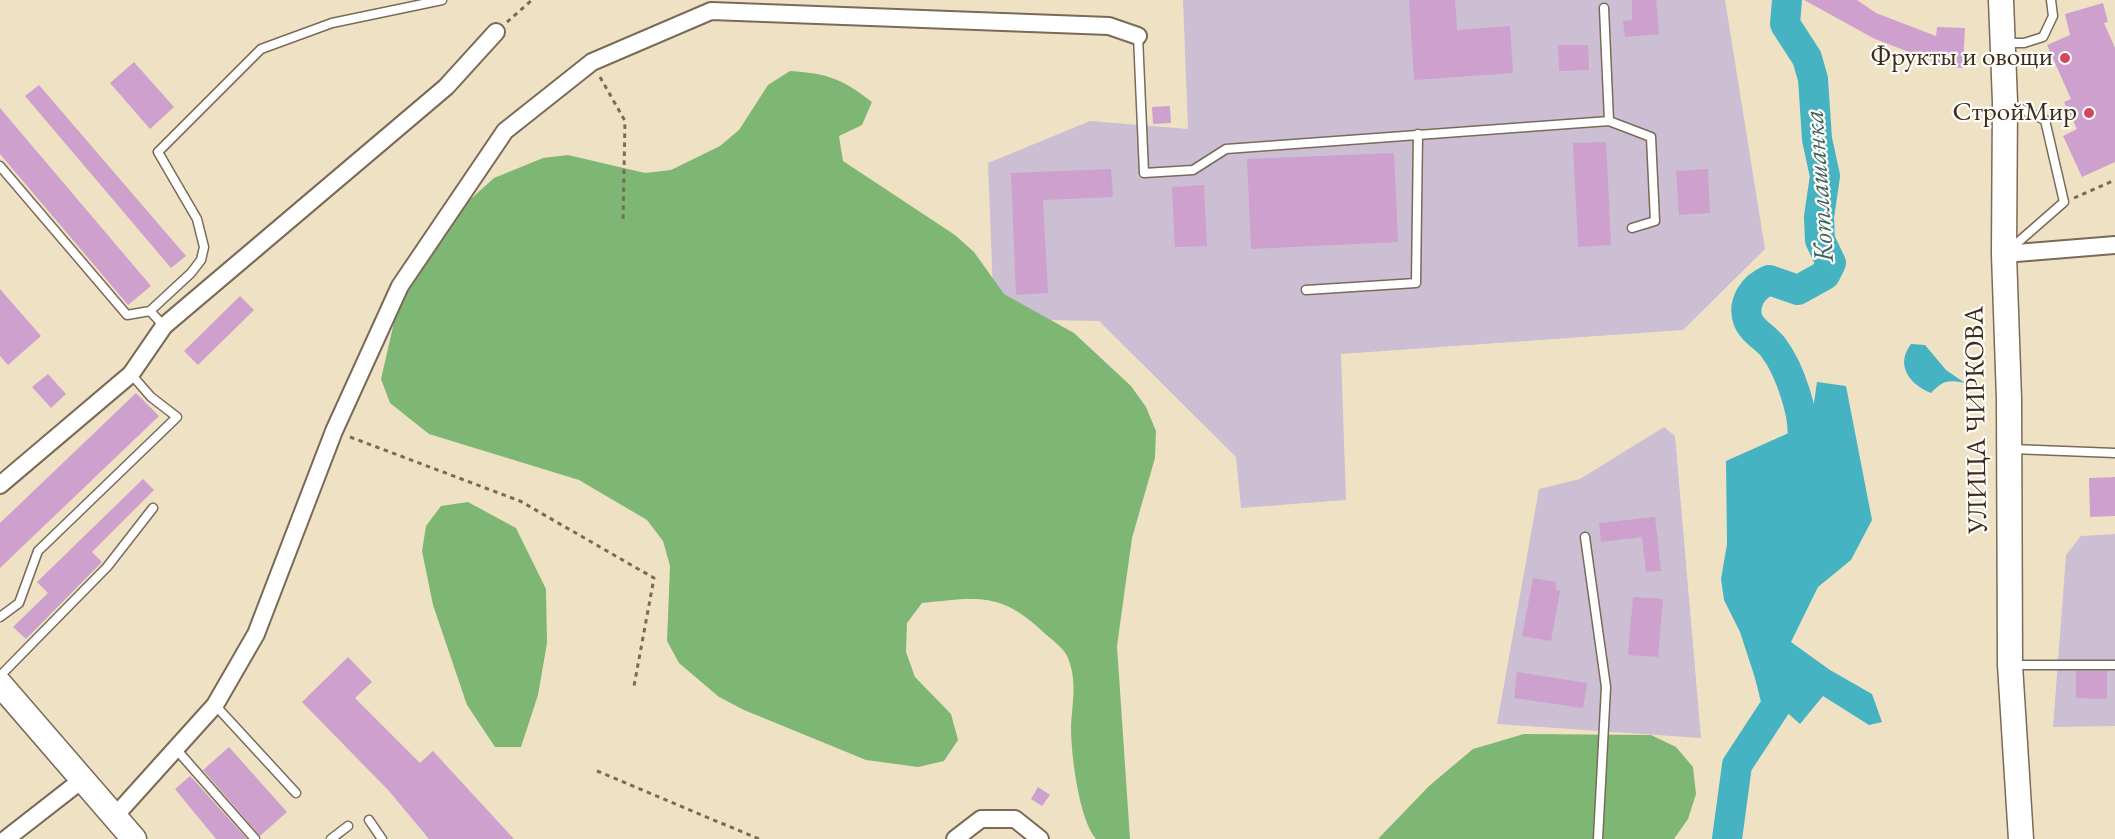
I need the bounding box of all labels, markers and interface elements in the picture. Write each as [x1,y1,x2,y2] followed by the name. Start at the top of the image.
[1871,42,2053,74] place label: Фрукты и овощи
[2058,51,2072,65] marker: Фрукты и овощи
[1953,97,2077,129] place label: СтройМир
[2082,106,2096,120] marker: СтройМир
[1798,109,1842,263] water label: Котлашанка
[1959,306,1995,534] street label: УЛИЦА ЧИРКОВА

